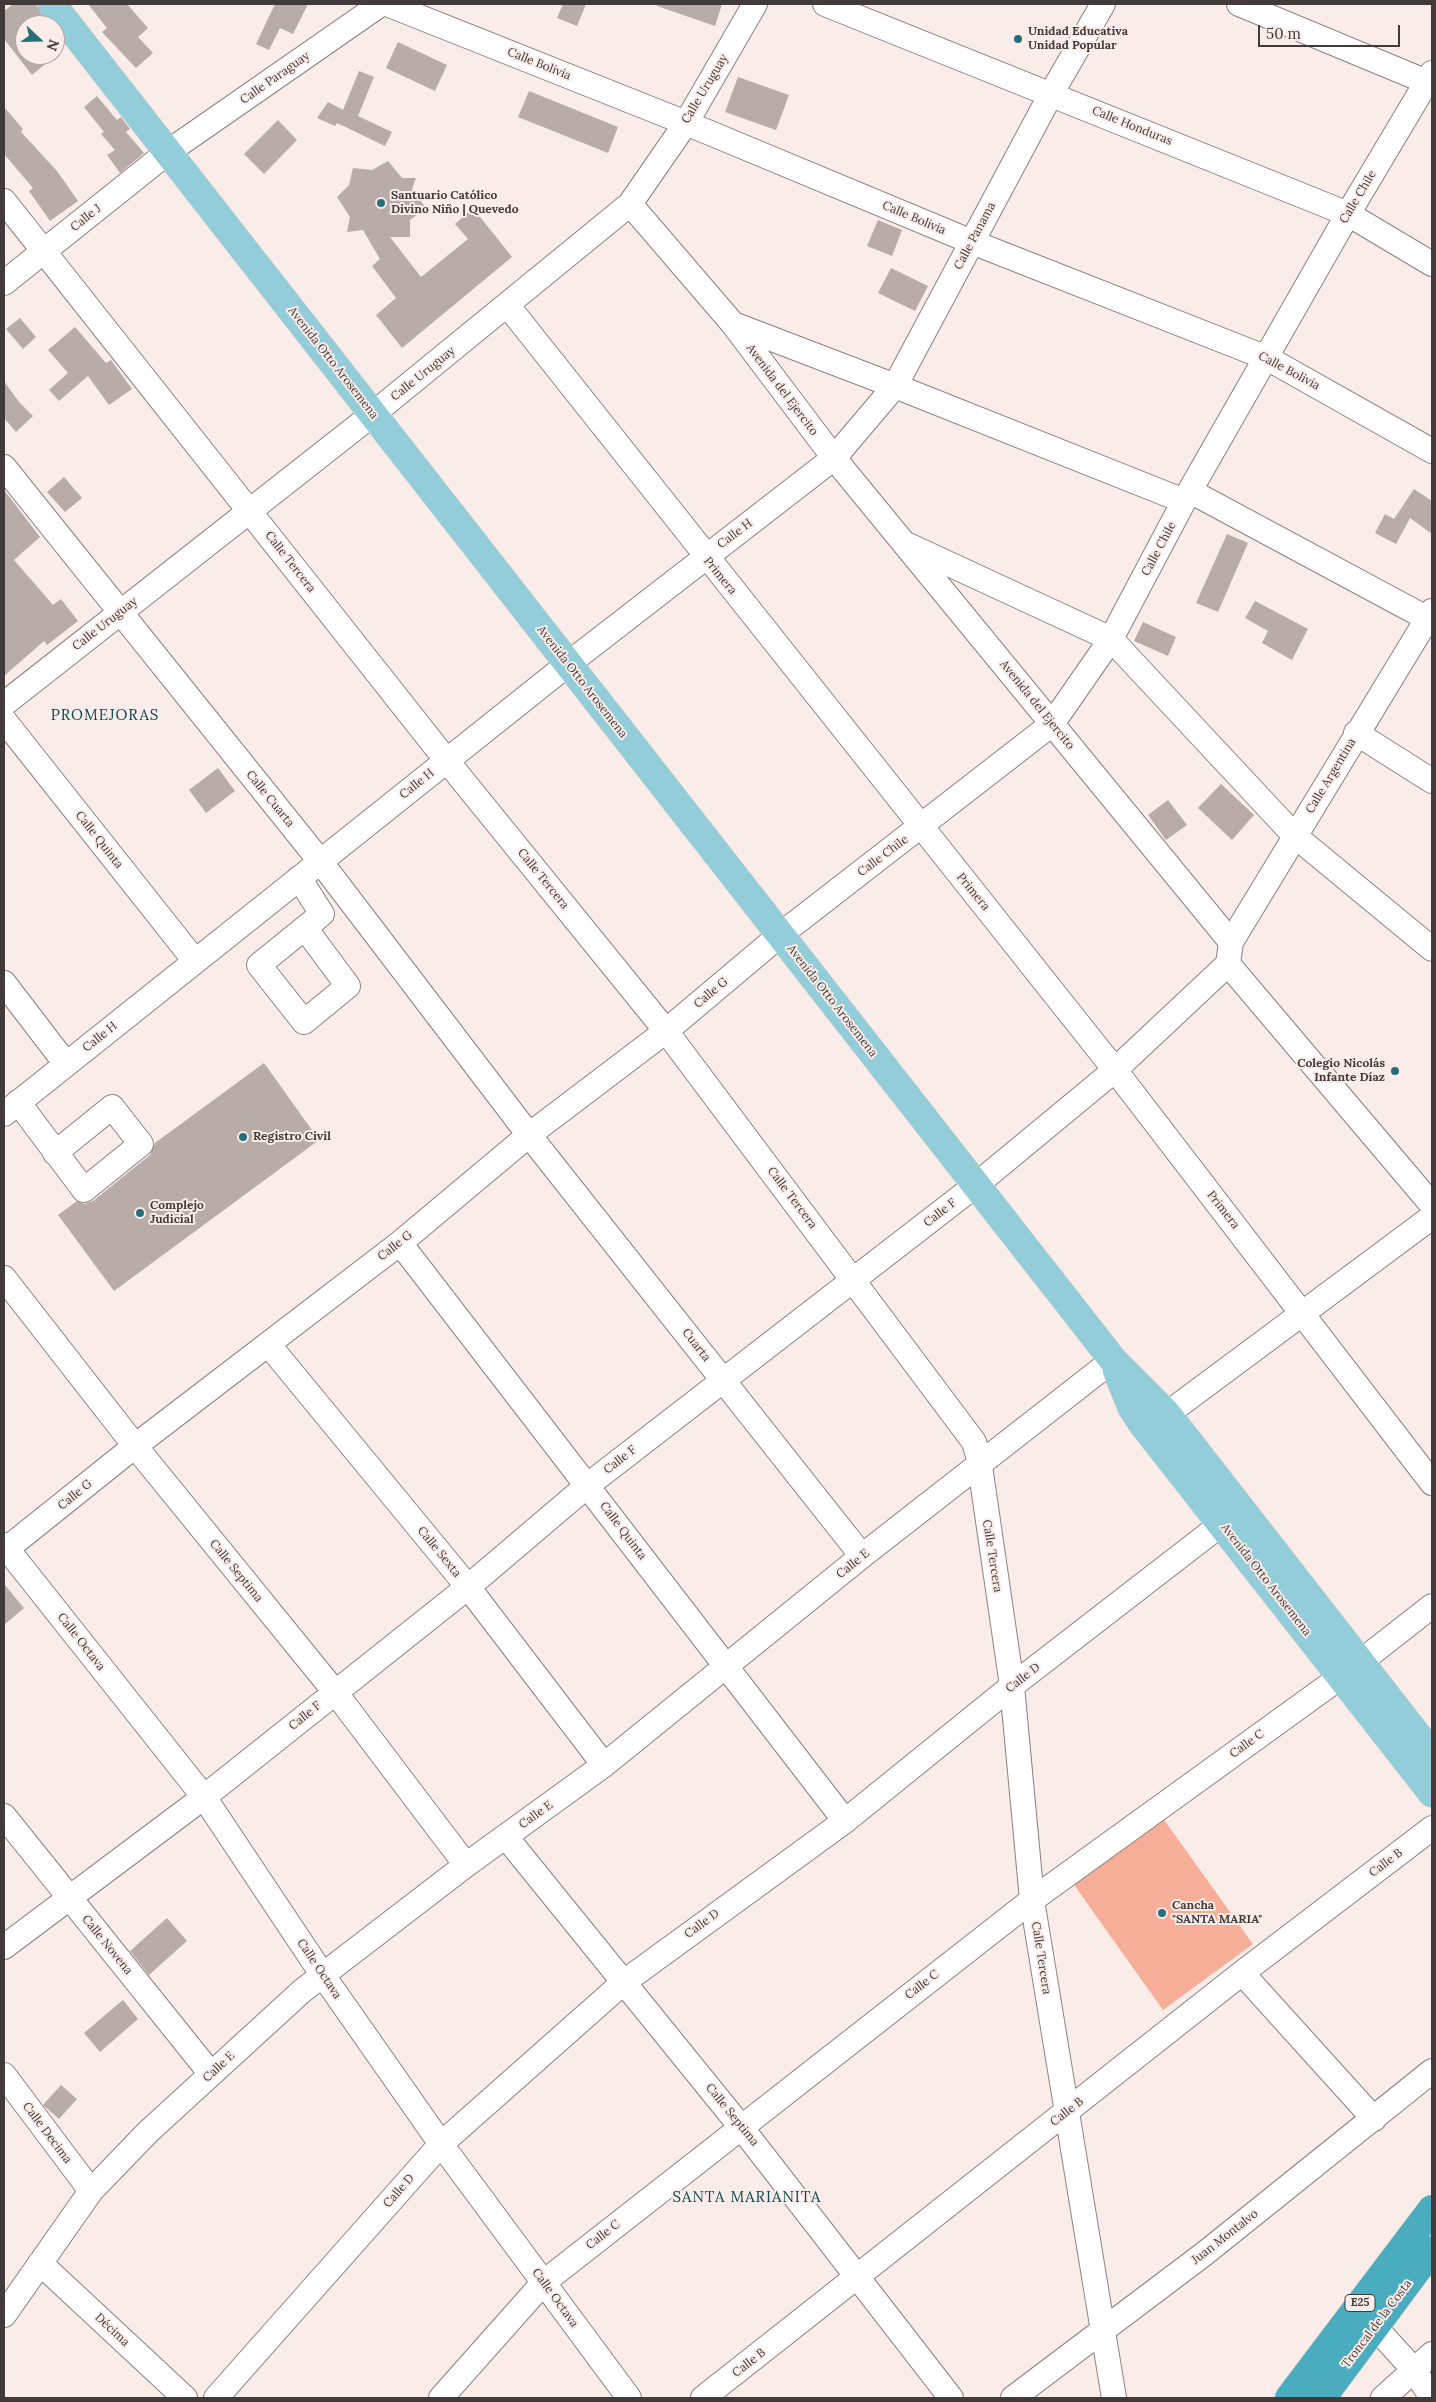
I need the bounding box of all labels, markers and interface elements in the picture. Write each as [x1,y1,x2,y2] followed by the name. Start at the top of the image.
[15,15,65,65] north arrow
[1261,15,1404,47] scale bar
[1266,24,1301,43] text: 50 m
[1028,25,1128,53] place label: Unidad Educativa Unidad Popular
[1012,33,1024,45] marker: Unidad Educativa Unidad Popular
[43,37,63,53] text: N
[505,45,573,83] street label: Calle Bolivia
[237,49,313,107] street label: Calle Paraguay
[679,52,731,126] street label: Calle Uruguay
[1090,103,1174,149] street label: Calle Honduras
[1337,168,1379,226] street label: Calle Chile
[391,189,519,217] place label: Santuario Católico Divino Niño | Quevedo
[375,197,387,209] marker: Santuario Católico Divino Niño | Quevedo
[880,198,948,238] street label: Calle Bolivia
[951,200,999,272] street label: Calle Panama
[68,201,104,235] street label: Calle J
[285,304,381,422] street label: Avenida Otto Arosemena
[743,341,821,439] street label: Avenida del Ejercito
[388,344,458,404] street label: Calle Uruguay
[1256,349,1322,393] street label: Calle Bolivia
[715,516,755,552] street label: Calle H
[1139,519,1179,579] street label: Calle Chile
[262,529,318,595] street label: Calle Tercera
[700,554,740,598] street label: Primera
[70,594,140,654] street label: Calle Uruguay
[534,623,630,741] street label: Avenida Otto Arosemena
[997,657,1077,753] street label: Avenida del Ejercito
[49,707,161,725] district label: PROMEJORAS
[1303,736,1359,816] street label: Calle Argentina
[397,766,437,802] street label: Calle H
[243,768,297,830] street label: Calle Cuarta
[72,808,126,872] street label: Calle Quinta
[855,832,911,880] street label: Calle Chile
[514,846,572,912] street label: Calle Tercera
[953,870,993,914] street label: Primera
[784,942,880,1060] street label: Avenida Otto Arosemena
[691,975,731,1011] street label: Calle G
[80,1019,120,1055] street label: Calle H
[1297,1057,1385,1085] place label: Colegio Nicolás Infante Díaz
[1389,1065,1401,1077] marker: Colegio Nicolás Infante Díaz
[253,1130,331,1144] place label: Registro Civil
[237,1131,249,1143] marker: Registro Civil
[764,1164,820,1232] street label: Calle Tercera
[1204,1188,1242,1232] street label: Primera
[921,1196,959,1230] street label: Calle F
[150,1199,204,1227] place label: Complejo Judicial
[134,1207,146,1219] marker: Complejo Judicial
[375,1228,415,1264] street label: Calle G
[679,1326,713,1364] street label: Cuarta
[601,1443,639,1477] street label: Calle F
[55,1477,95,1513] street label: Calle G
[597,1499,649,1563] street label: Calle Quinta
[979,1519,1005,1593] street label: Calle Tercera
[1218,1521,1314,1639] street label: Avenida Otto Arosemena
[414,1524,464,1580] street label: Calle Sexta
[206,1537,266,1605] street label: Calle Septima
[834,1546,872,1582] street label: Calle E
[54,1610,108,1674] street label: Calle Octava
[1003,1660,1043,1696] street label: Calle D
[286,1699,324,1733] street label: Calle F
[1227,1727,1267,1761] street label: Calle C
[516,1798,556,1832] street label: Calle E
[1366,1846,1406,1880] street label: Calle B
[1172,1899,1262,1927] place label: Cancha "SANTA MARIA"
[682,1907,722,1941] street label: Calle D
[1156,1907,1168,1919] marker: Cancha "SANTA MARIA"
[79,1912,135,1978] street label: Calle Novena
[1028,1921,1054,1995] street label: Calle Tercera
[294,1936,344,2002] street label: Calle Octava
[902,1967,942,2003] street label: Calle C
[200,2049,238,2085] street label: Calle E
[702,2081,762,2149] street label: Calle Septima
[1048,2095,1086,2129] street label: Calle B
[19,2100,75,2166] street label: Calle Decima
[381,2171,417,2211] street label: Calle D
[671,2189,823,2207] district label: SANTA MARIANITA
[1189,2207,1261,2267] street label: Juan Montalvo
[583,2217,623,2253] street label: Calle C
[529,2266,581,2330] street label: Calle Octava
[1339,2277,1415,2371] street label: Troncal de la Costa
[1345,2294,1375,2312] road number: E25
[92,2310,132,2350] street label: Décima
[730,2346,768,2380] street label: Calle B

